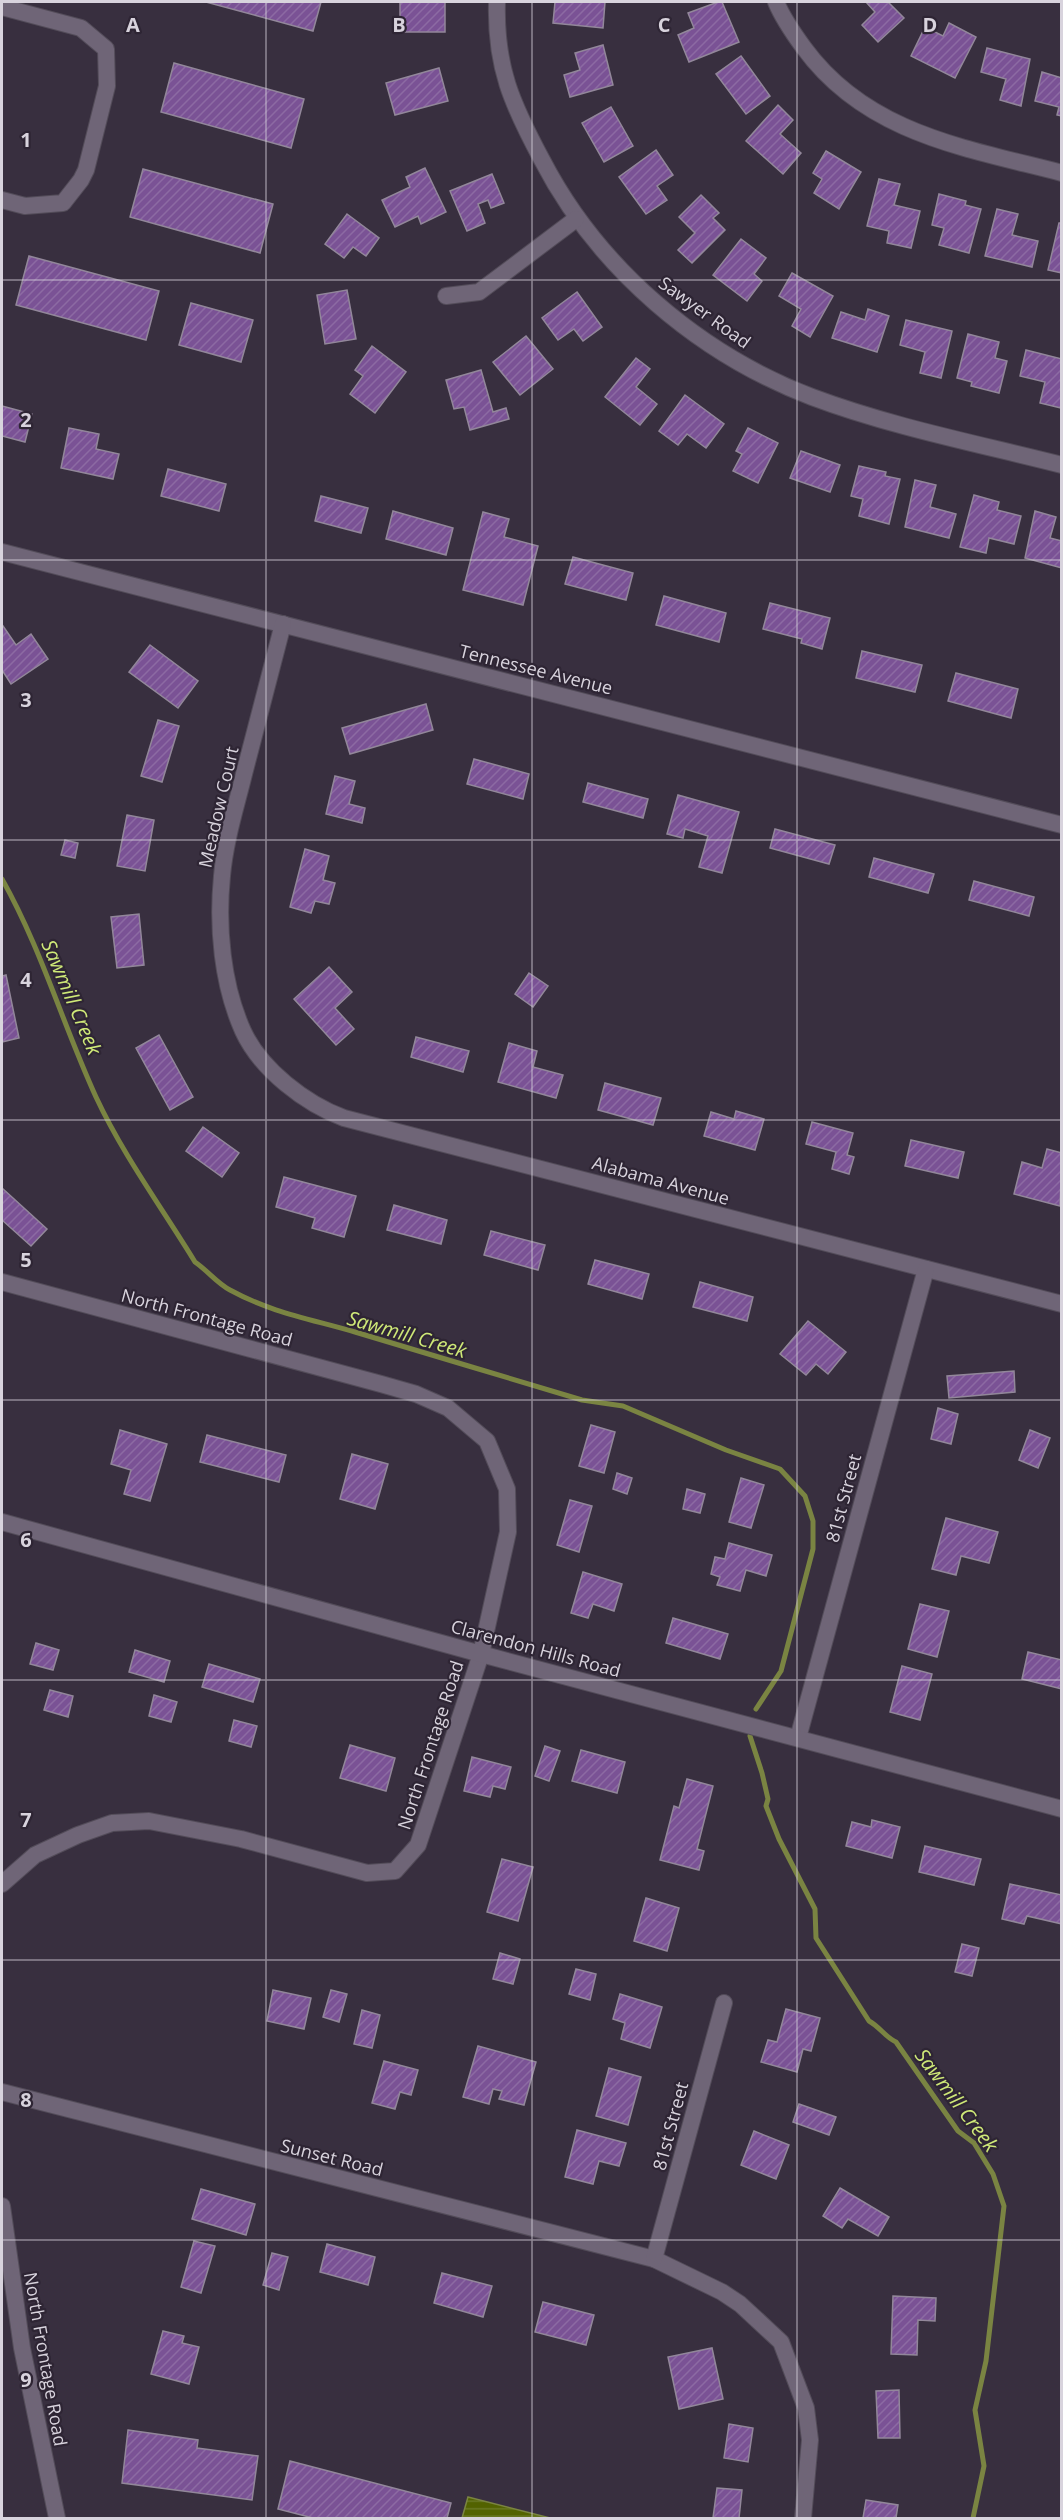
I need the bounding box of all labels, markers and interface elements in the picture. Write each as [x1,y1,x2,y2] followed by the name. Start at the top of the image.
[126,11,140,38] text: A
[392,11,406,38] text: B
[658,11,671,38] text: C
[923,11,937,38] text: D
[20,126,32,153] text: 1
[654,271,756,353] street label: Sawyer Road
[20,406,32,433] text: 2
[457,638,615,700] street label: Tennessee Avenue
[20,686,32,713] text: 3
[192,744,244,870] street label: Meadow Court
[36,935,109,1060] water label: Sawmill Creek
[20,966,32,993] text: 4
[590,1150,732,1210] street label: Alabama Avenue
[20,1246,32,1273] text: 5
[119,1283,295,1351] street label: North Frontage Road
[344,1304,471,1364] water label: Sawmill Creek
[820,1451,866,1545] street label: 81st Street
[20,1526,32,1553] text: 6
[448,1614,624,1682] street label: Clarendon Hills Road
[391,1657,469,1833] street label: North Frontage Road
[20,1806,32,1833] text: 7
[909,2043,1005,2158] water label: Sawmill Creek
[647,2079,693,2173] street label: 81st Street
[20,2086,32,2113] text: 8
[278,2133,386,2181] street label: Sunset Road
[19,2270,73,2448] street label: North Frontage Road
[20,2366,32,2393] text: 9

